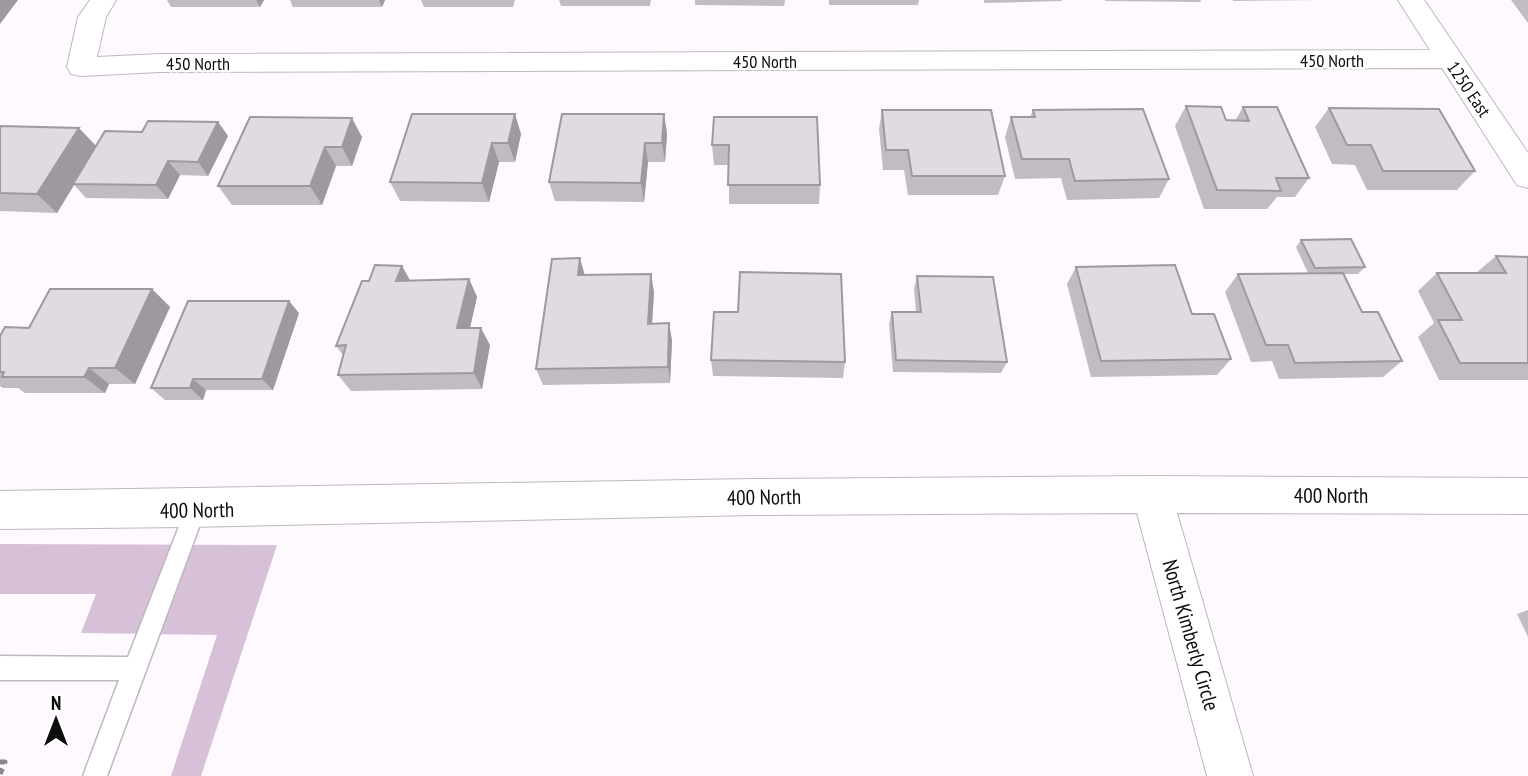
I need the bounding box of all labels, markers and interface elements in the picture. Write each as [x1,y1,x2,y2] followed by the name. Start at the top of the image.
[1300,49,1364,72] street label: 450 North
[733,50,797,73] street label: 450 North
[166,52,230,75] street label: 450 North
[1442,57,1496,121] street label: 1250 East
[1294,482,1368,509] street label: 400 North
[727,483,801,511] street label: 400 North
[160,496,234,524] street label: 400 North
[1157,556,1225,714] street label: North Kimberly Circle
[21,685,91,755] north arrow
[51,691,61,715] text: N

